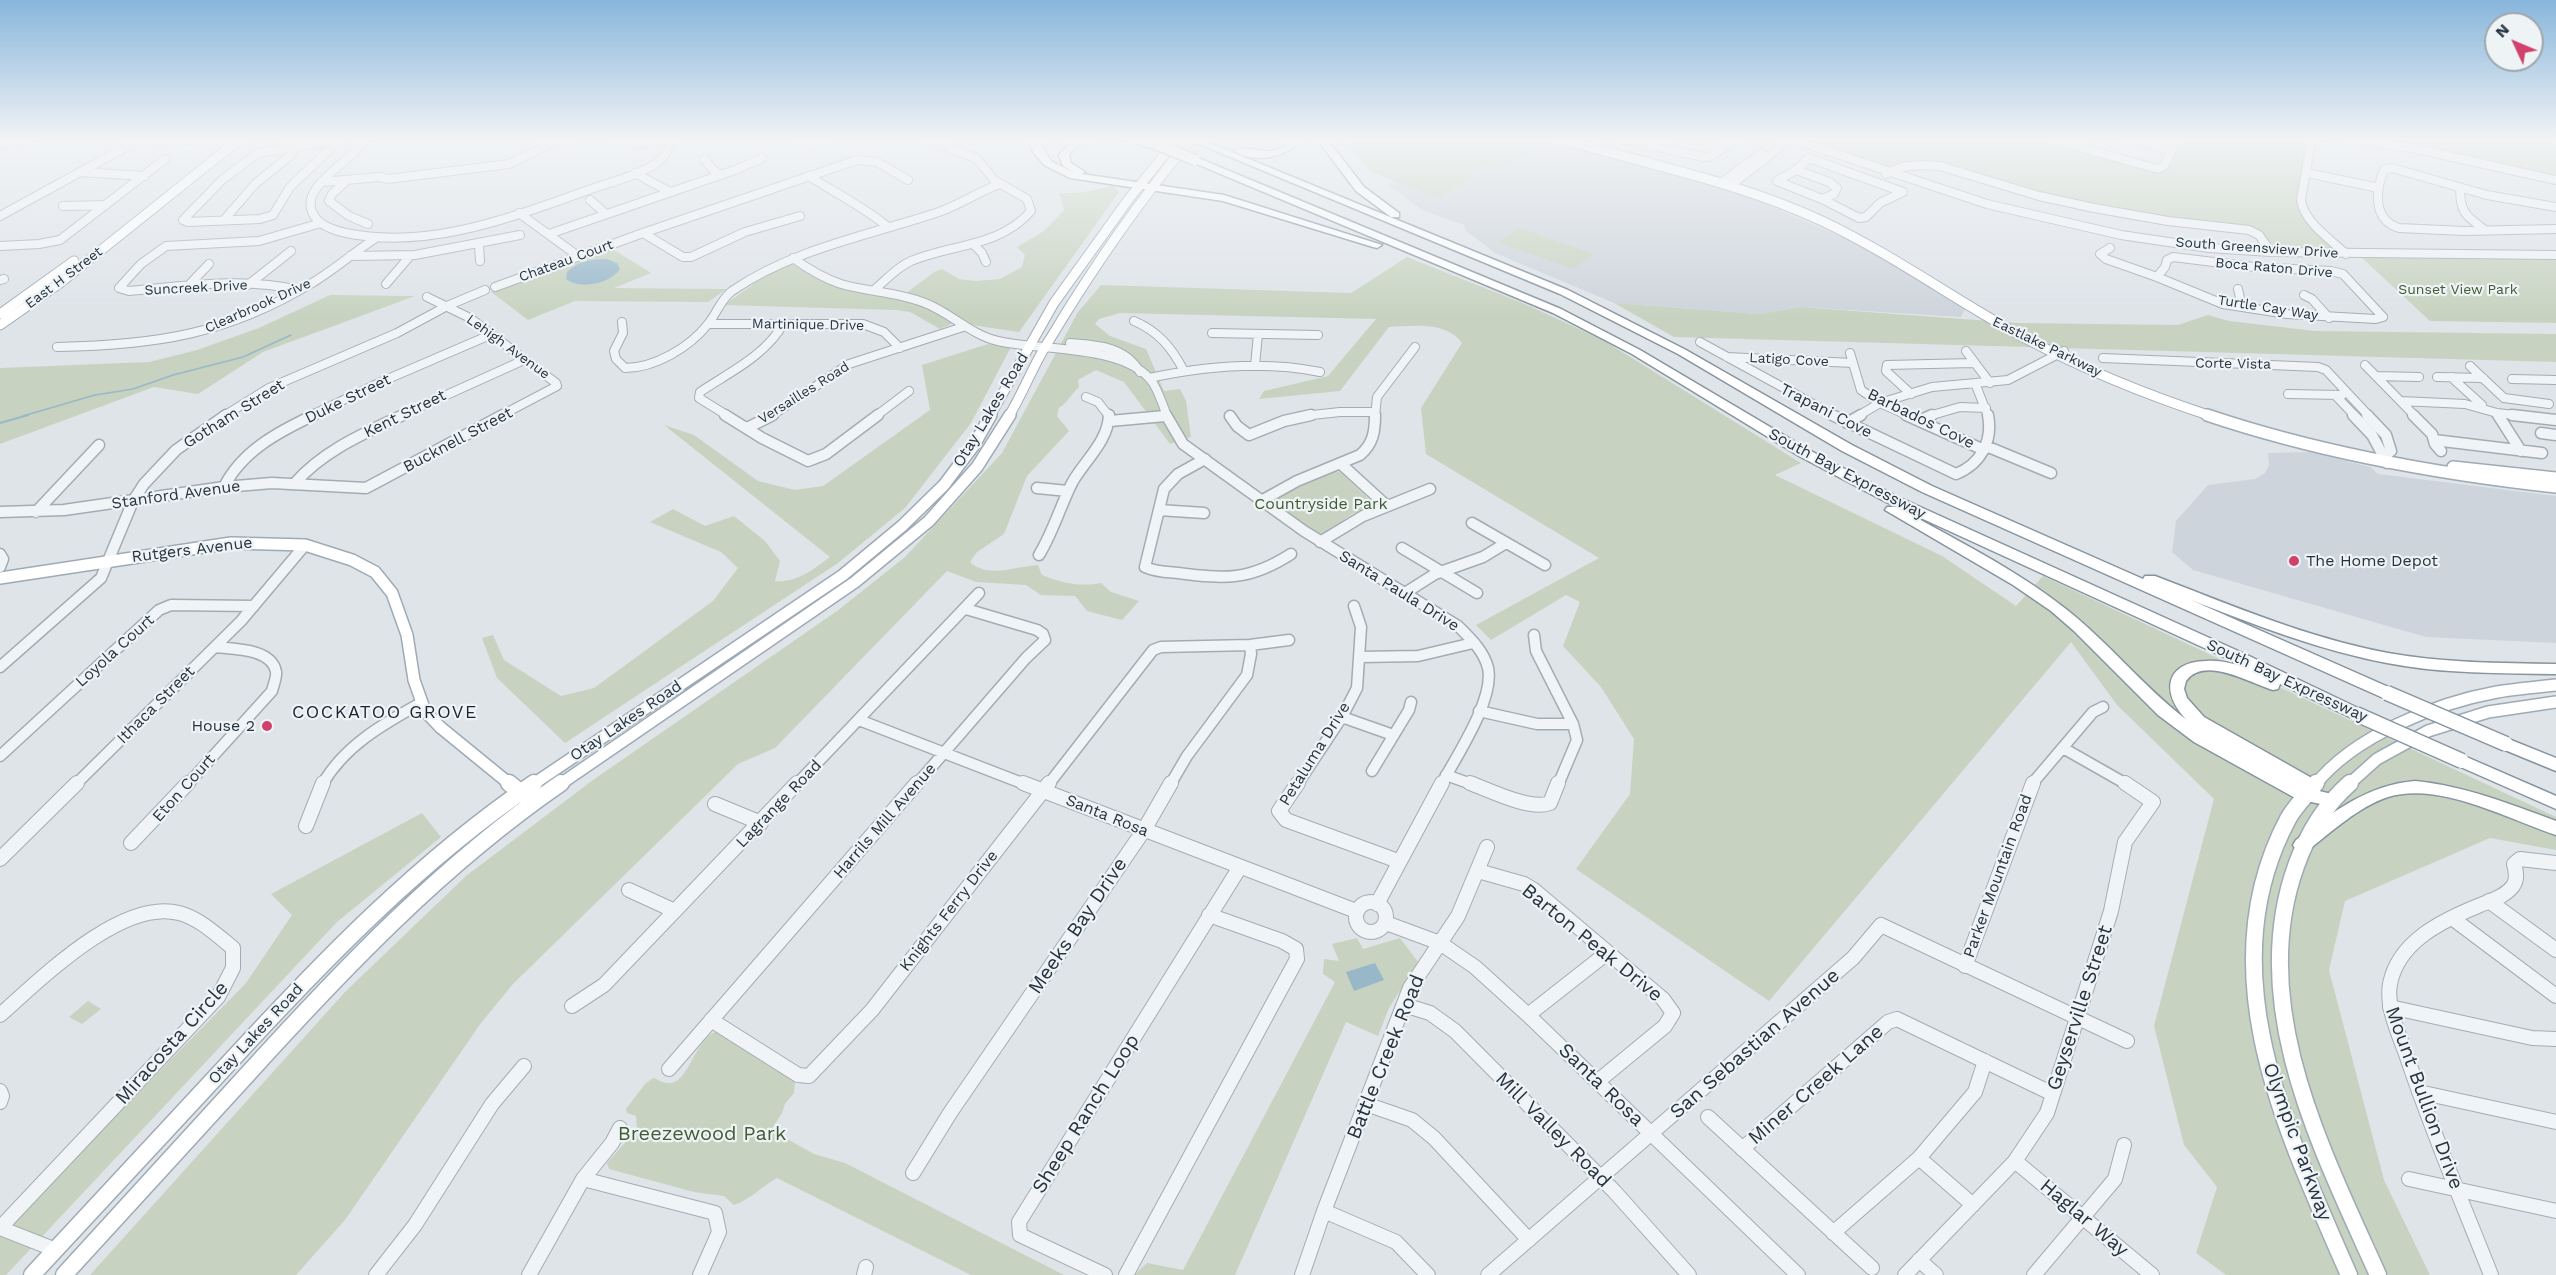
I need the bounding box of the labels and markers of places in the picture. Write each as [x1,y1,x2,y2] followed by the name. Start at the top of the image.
[2306,551,2438,571] place label: The Home Depot
[2287,554,2301,568] marker: The Home Depot
[191,716,255,736] place label: House 2
[260,719,274,733] marker: House 2

